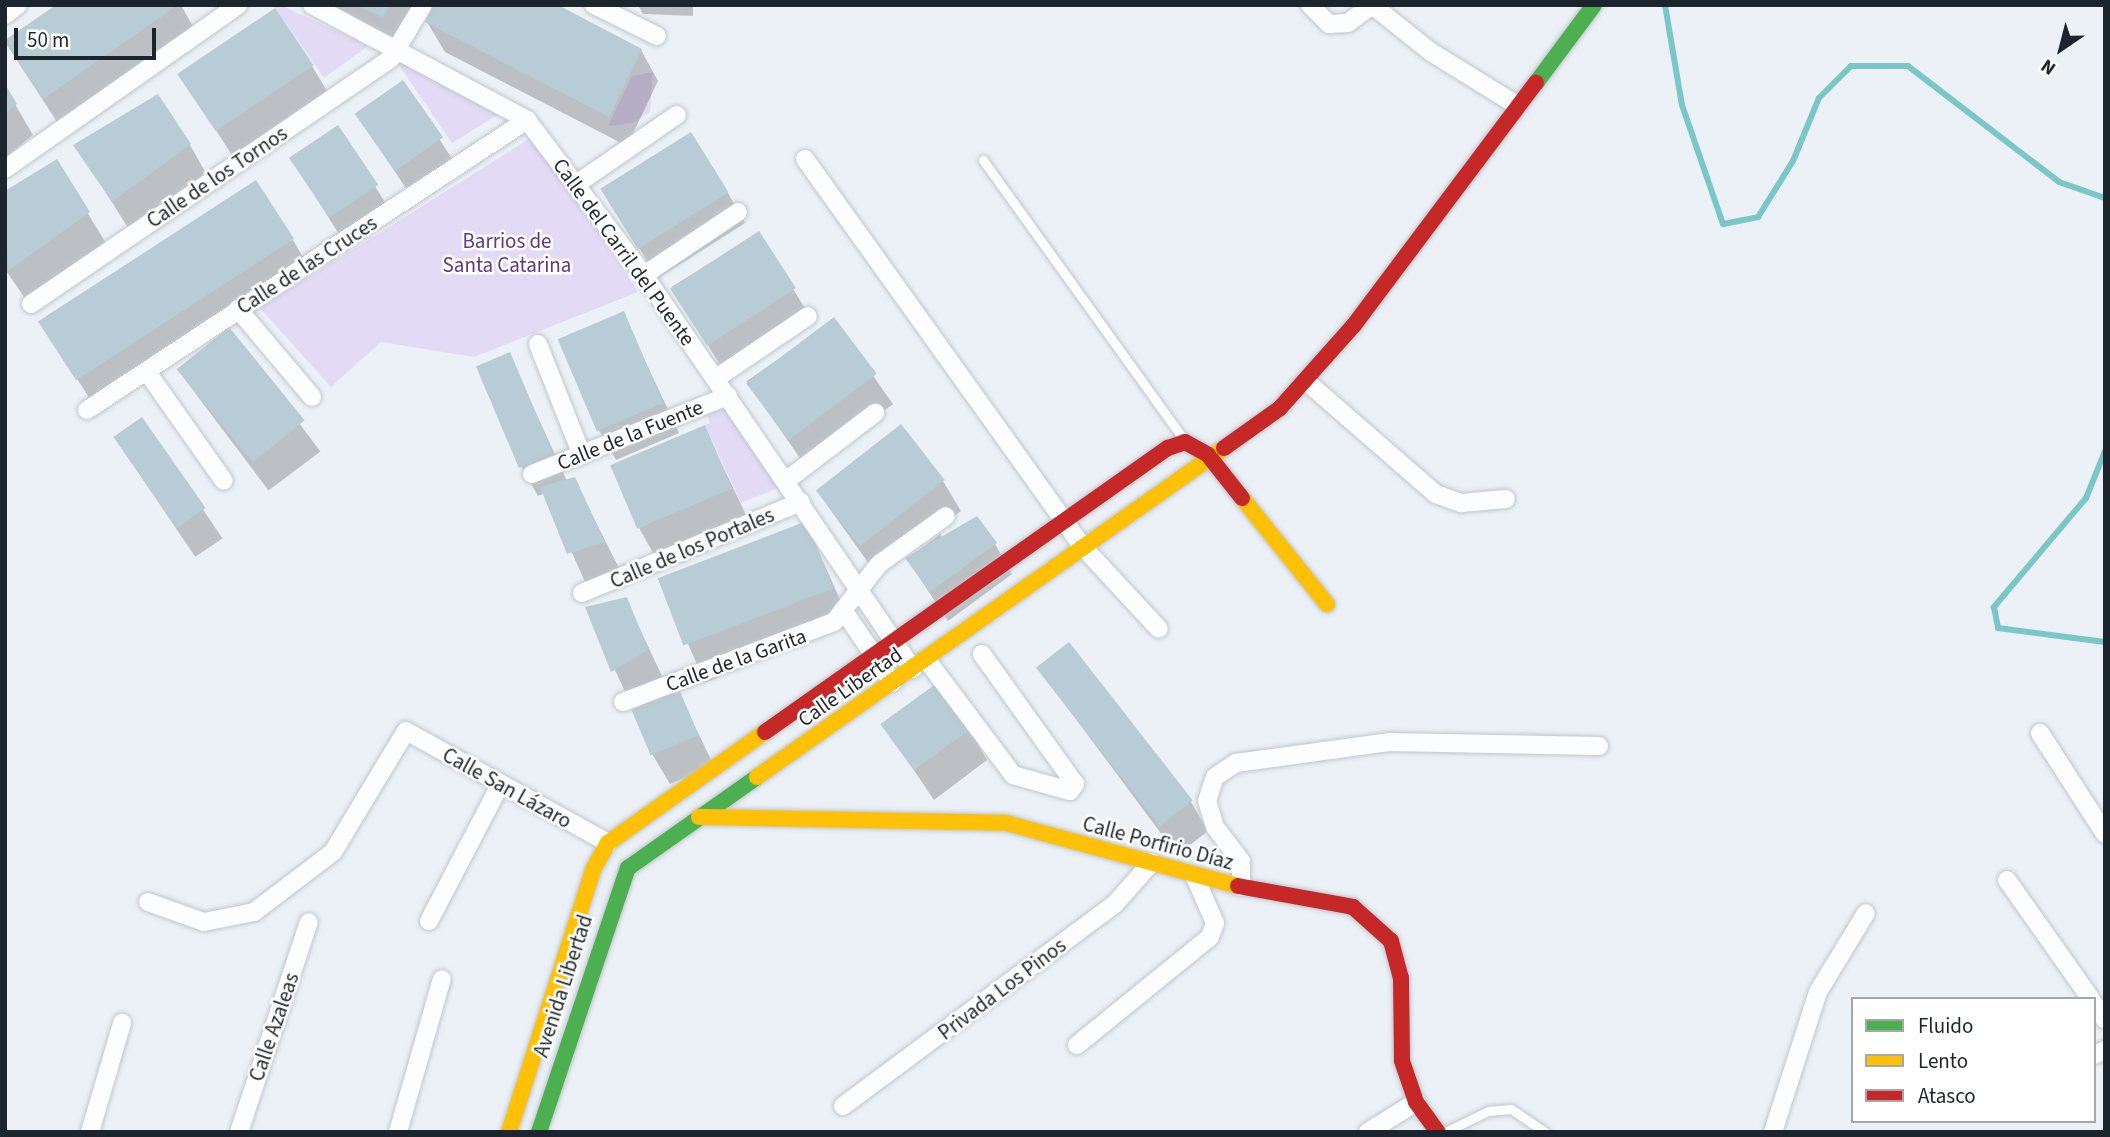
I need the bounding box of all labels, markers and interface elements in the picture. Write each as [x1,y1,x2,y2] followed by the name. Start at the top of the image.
[18,14,159,58] scale bar
[2026,14,2096,84] north arrow
[27,25,69,55] text: 50 m
[2036,52,2062,81] text: N
[142,121,292,233] street label: Calle de los Tornos
[548,153,700,351] street label: Calle del Carril del Puente
[232,210,382,320] street label: Calle de las Cruces
[443,228,571,278] park label: Barrios de Santa Catarina
[553,394,707,476] street label: Calle de la Fuente
[606,502,778,594] street label: Calle de los Portales
[662,623,810,697] street label: Calle de la Garita
[793,642,907,732] street label: Calle Libertad
[438,742,576,834] street label: Calle San Lázaro
[1080,811,1236,875] street label: Calle Porfirio Díaz
[528,912,598,1060] street label: Avenida Libertad
[933,933,1071,1045] street label: Privada Los Pinos
[244,969,304,1085] street label: Calle Azaleas
[1851,997,2096,1123] legend
[1918,1011,1973,1041] text: Fluido
[1918,1046,1968,1076] text: Lento
[1918,1081,1976,1111] text: Atasco

